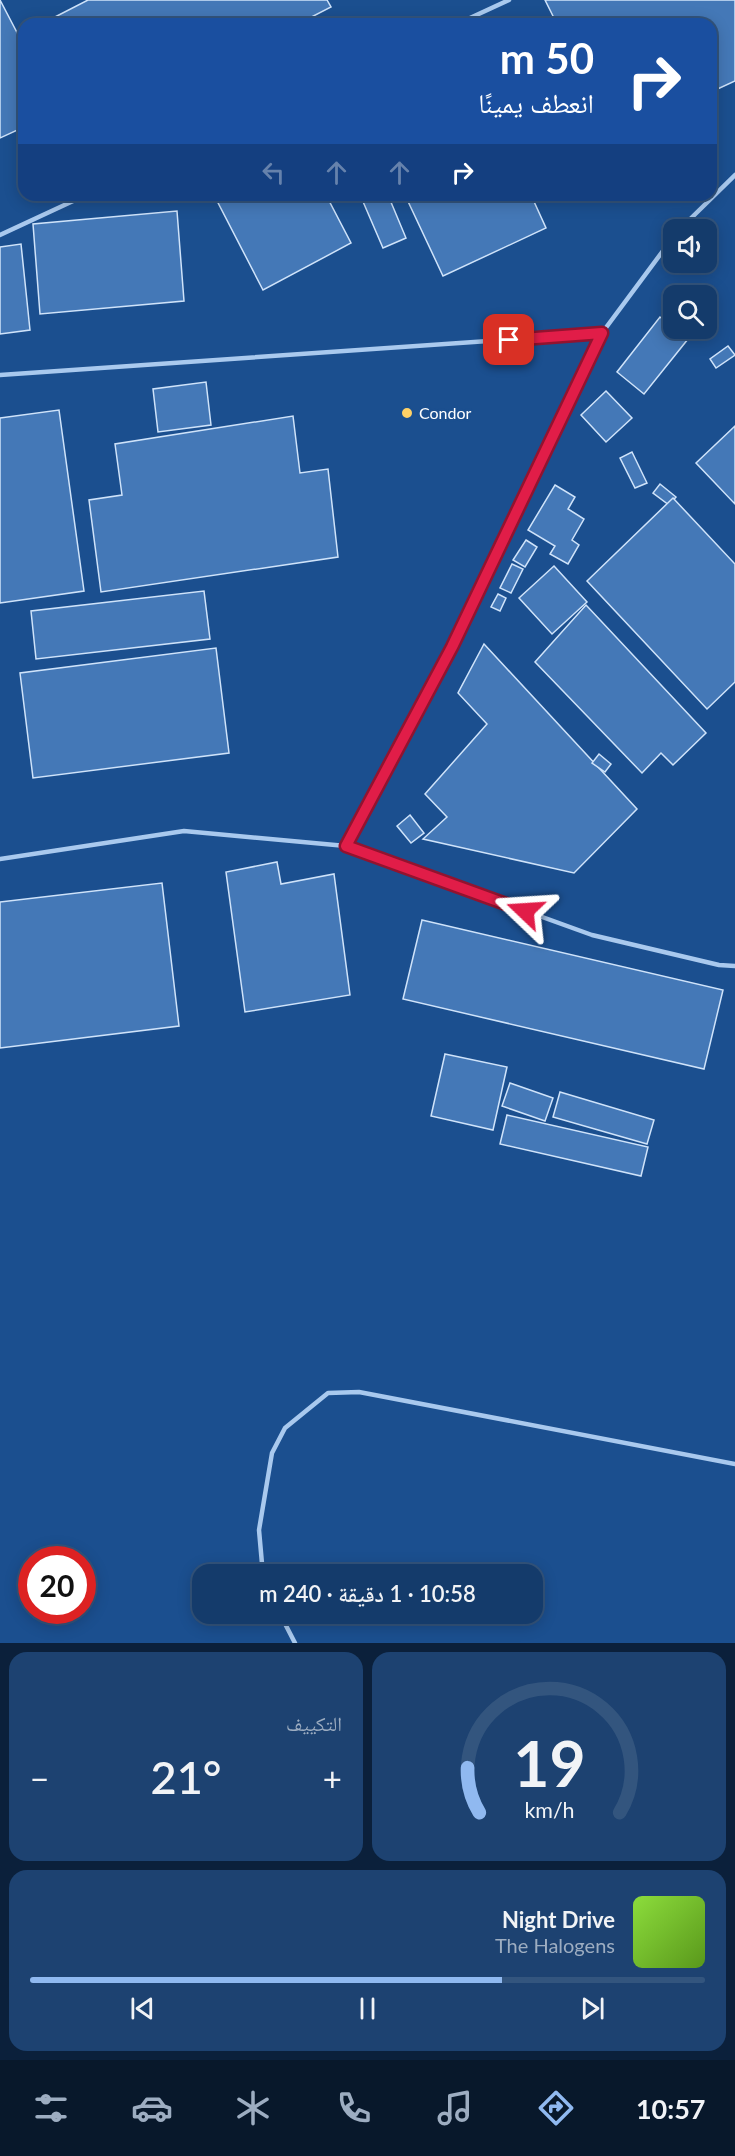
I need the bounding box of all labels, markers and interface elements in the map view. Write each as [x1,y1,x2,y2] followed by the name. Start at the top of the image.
[500,33,594,83] text: 50 m
[615,42,693,120] icon: right
[478,86,594,119] text: انعطف يمينًا
[257,156,290,189] icon: left
[320,156,353,189] icon: ahead
[383,156,416,189] icon: ahead
[446,156,479,189] icon: right
[663,219,717,339] map controls
[663,219,717,273] button: sound
[663,285,717,339] button: search
[483,314,534,365] pin
[492,323,525,356] icon: arrive
[419,403,472,422] place label: Condor
[400,406,414,420] marker: Condor
[493,879,557,943] position arrow
[18,1546,96,1624] speed limit sign: 20
[259,1580,476,1607] text: 10:58 · 1 دقيقة · 240 m
[286,1711,342,1735] text: التكييف
[513,1725,585,1800] text: 19
[151,1750,221,1804] text: 21°
[30,1758,49,1798] text: −
[323,1758,342,1798] text: +
[524,1798,574,1824] text: km/h
[502,1906,615,1933] text: Night Drive
[495,1933,615,1957] text: The Halogens
[126,1992,159,2025] icon: previous
[351,1992,384,2025] icon: pause
[576,1992,609,2025] icon: next
[30,2087,72,2129] icon: filters
[131,2087,173,2129] icon: car
[232,2087,274,2129] icon: climate
[333,2087,375,2129] icon: phone
[434,2087,476,2129] icon: music
[535,2087,577,2129] icon: directions
[636,2092,705,2125] text: 10:57

